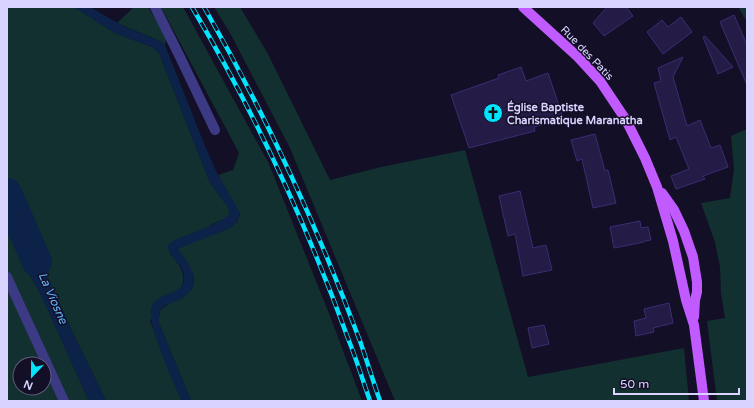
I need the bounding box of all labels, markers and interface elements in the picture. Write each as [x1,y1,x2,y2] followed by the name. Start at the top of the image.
[558,23,616,83] street label: Rue des Patis
[507,100,643,128] place label: Église Baptiste Charismatique Maranatha
[482,102,504,124] church icon: Église Baptiste Charismatique Maranatha
[35,270,71,327] water label: La Viosne
[12,356,52,396] north arrow
[614,370,739,396] scale bar
[22,377,35,392] text: N
[620,377,649,391] text: 50 m

